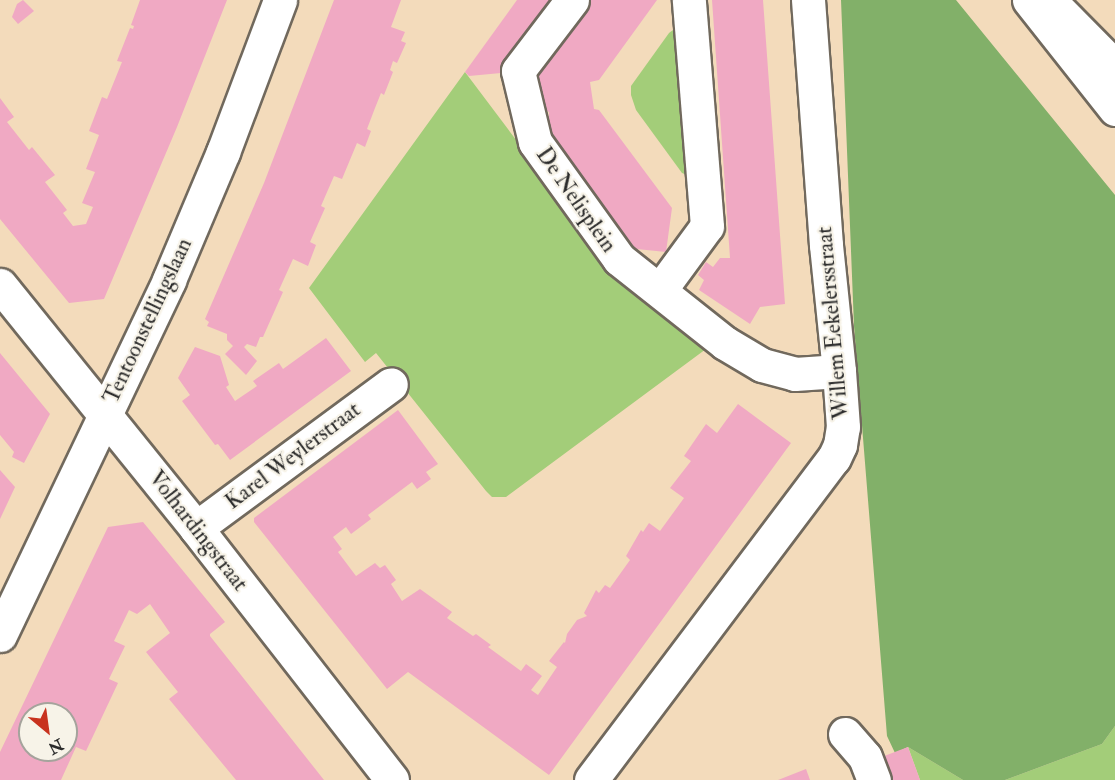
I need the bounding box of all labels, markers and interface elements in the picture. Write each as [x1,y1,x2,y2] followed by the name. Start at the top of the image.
[530,142,622,258] street label: De Nelisplein
[811,226,855,420] street label: Willem Eekelersstraat
[98,234,198,408] street label: Tentoonstellingslaan
[220,397,366,515] street label: Karel Weylerstraat
[143,466,253,596] street label: Volhardingstraat
[18,702,78,762] north arrow
[45,734,67,758] text: N

